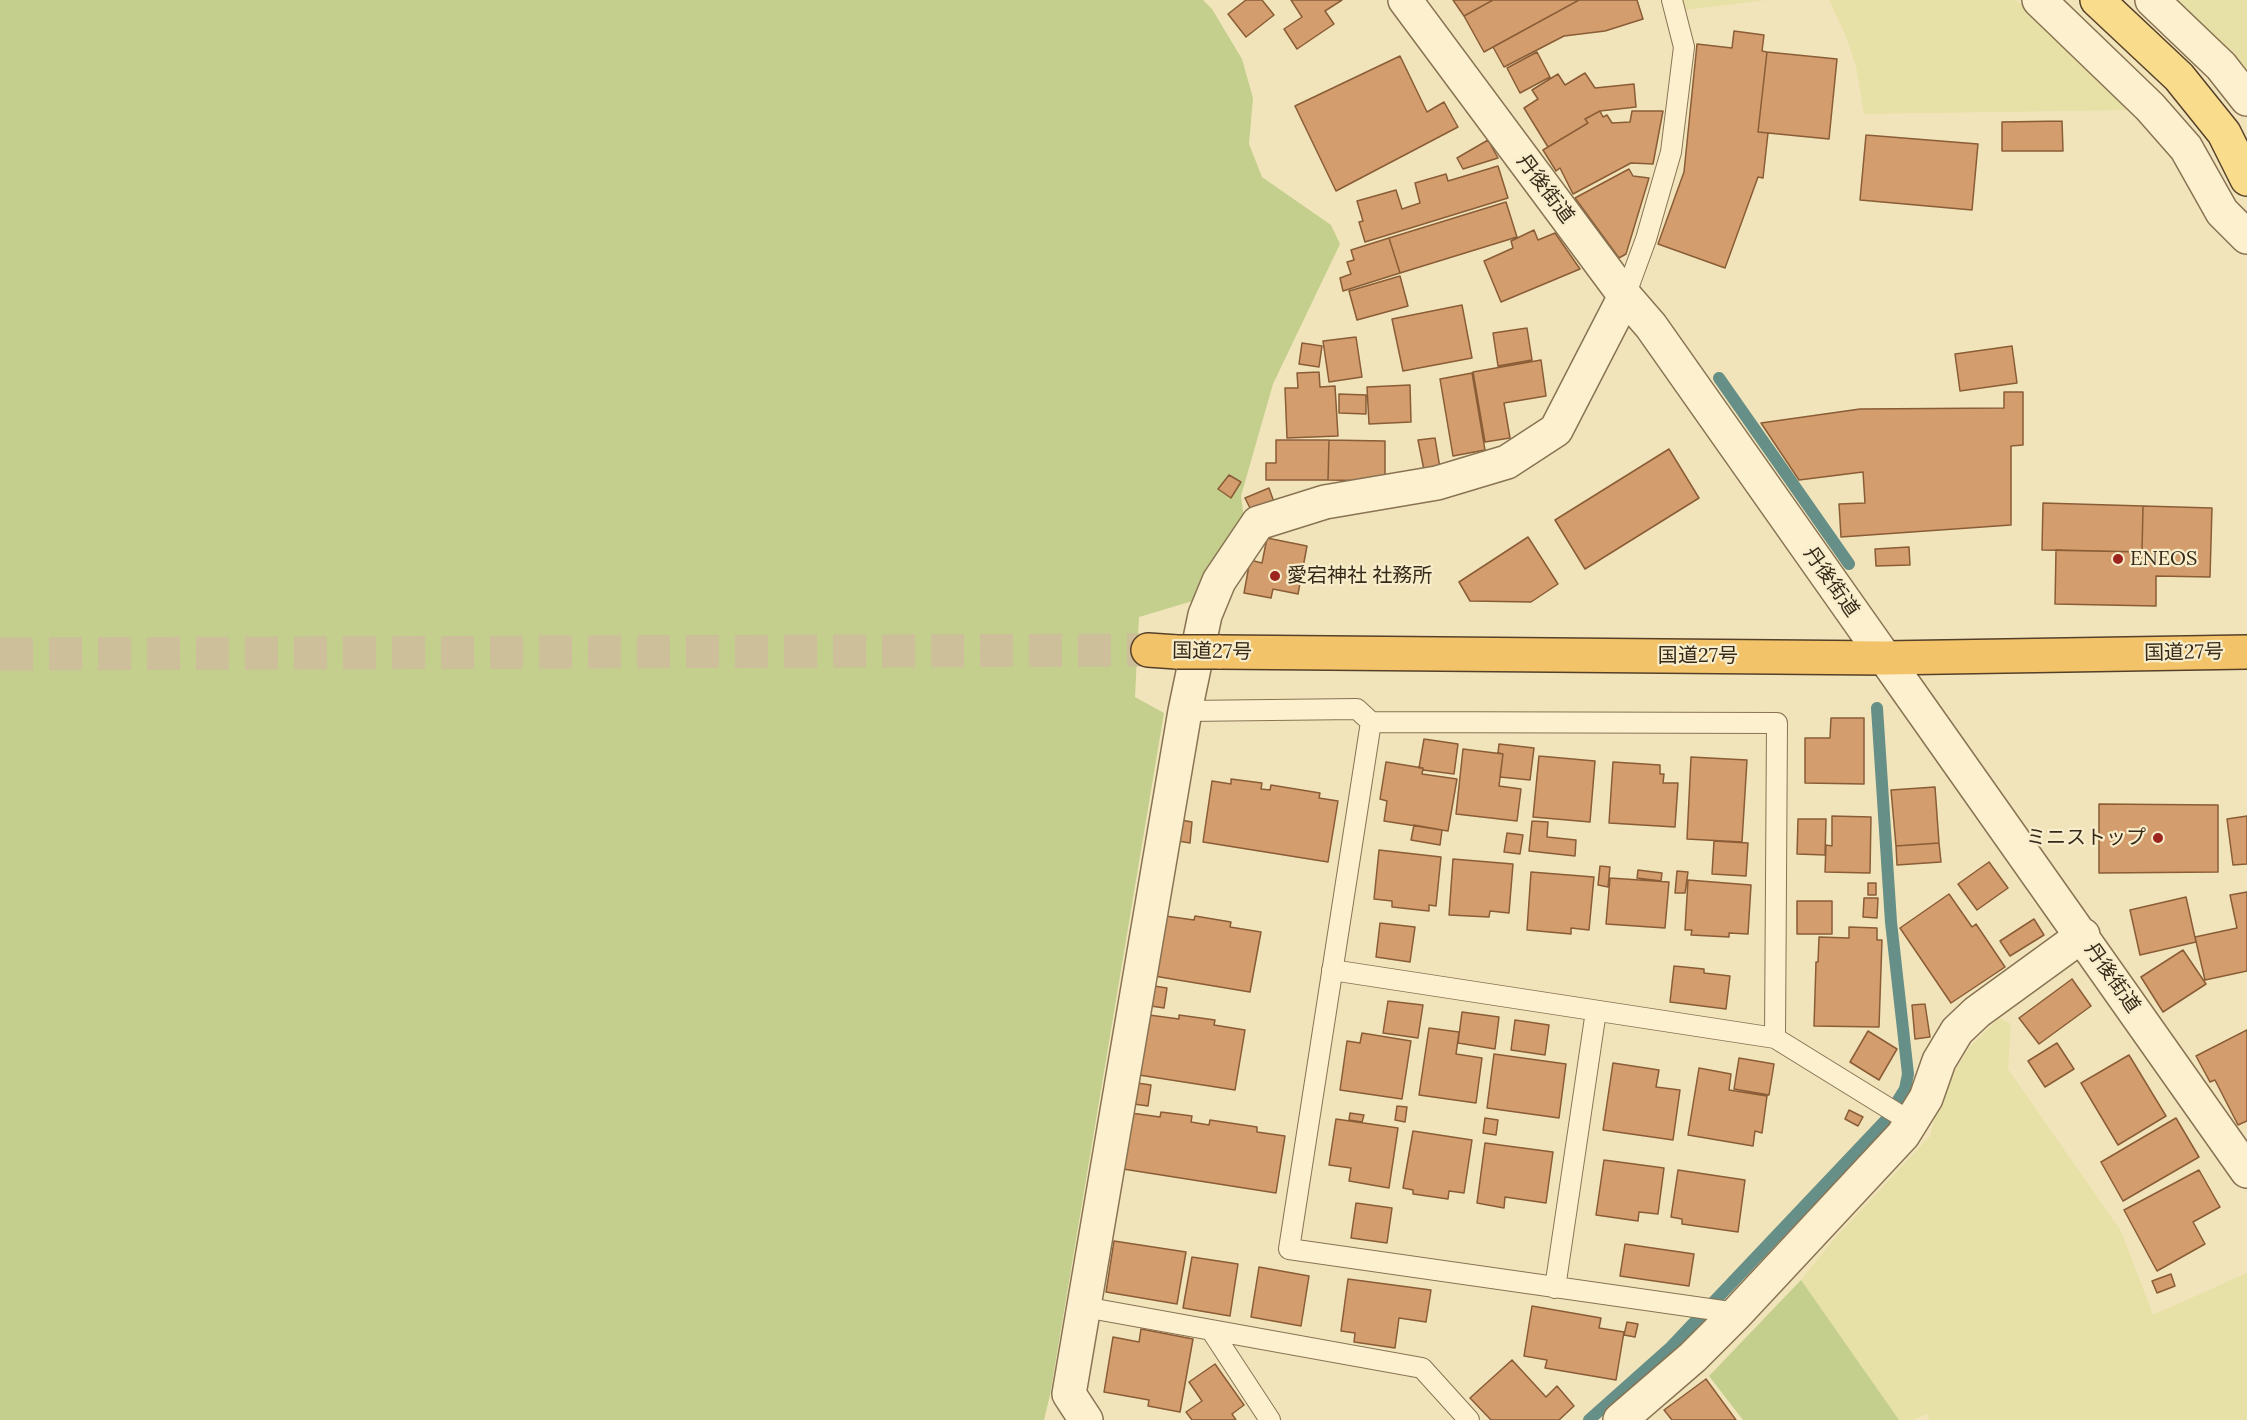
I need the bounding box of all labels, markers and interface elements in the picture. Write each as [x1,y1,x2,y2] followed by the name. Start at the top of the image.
[1511,150,1579,228] street label: 丹後街道
[1798,542,1864,622] street label: 丹後街道
[2130,547,2197,571] place label: ENEOS
[2111,552,2125,566] marker: ENEOS
[1287,564,1432,588] place label: 愛宕神社 社務所
[1268,569,1282,583] marker: 愛宕神社 社務所
[1172,639,1252,665] street label: 国道27号
[2144,640,2224,666] street label: 国道27号
[1658,644,1738,668] street label: 国道27号
[2026,826,2146,850] place label: ミニストップ
[2151,831,2165,845] marker: ミニストップ
[2079,938,2145,1018] street label: 丹後街道

